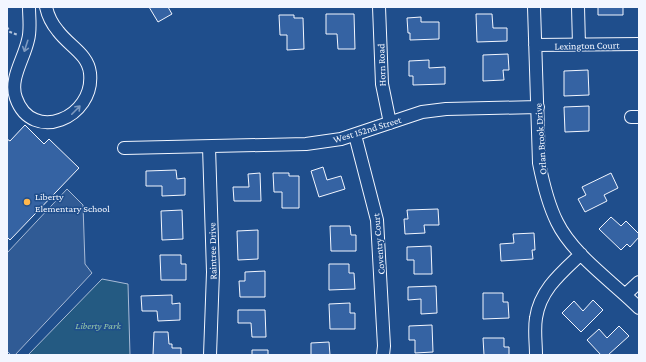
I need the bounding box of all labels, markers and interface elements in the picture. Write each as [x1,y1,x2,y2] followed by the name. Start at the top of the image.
[22,39,30,51] one-way arrow
[554,39,620,52] street label: Lexington Court
[375,43,388,86] street label: Horn Road
[532,102,548,175] street label: Orlan Brook Drive
[71,105,81,115] one-way arrow
[332,114,403,145] street label: West 152nd Street
[35,191,110,214] place label: Liberty Elementary School
[22,197,32,207] marker: Liberty Elementary School
[370,212,387,275] street label: Coventry Court
[206,222,218,280] street label: Raintree Drive
[75,320,121,331] park label: Liberty Park

